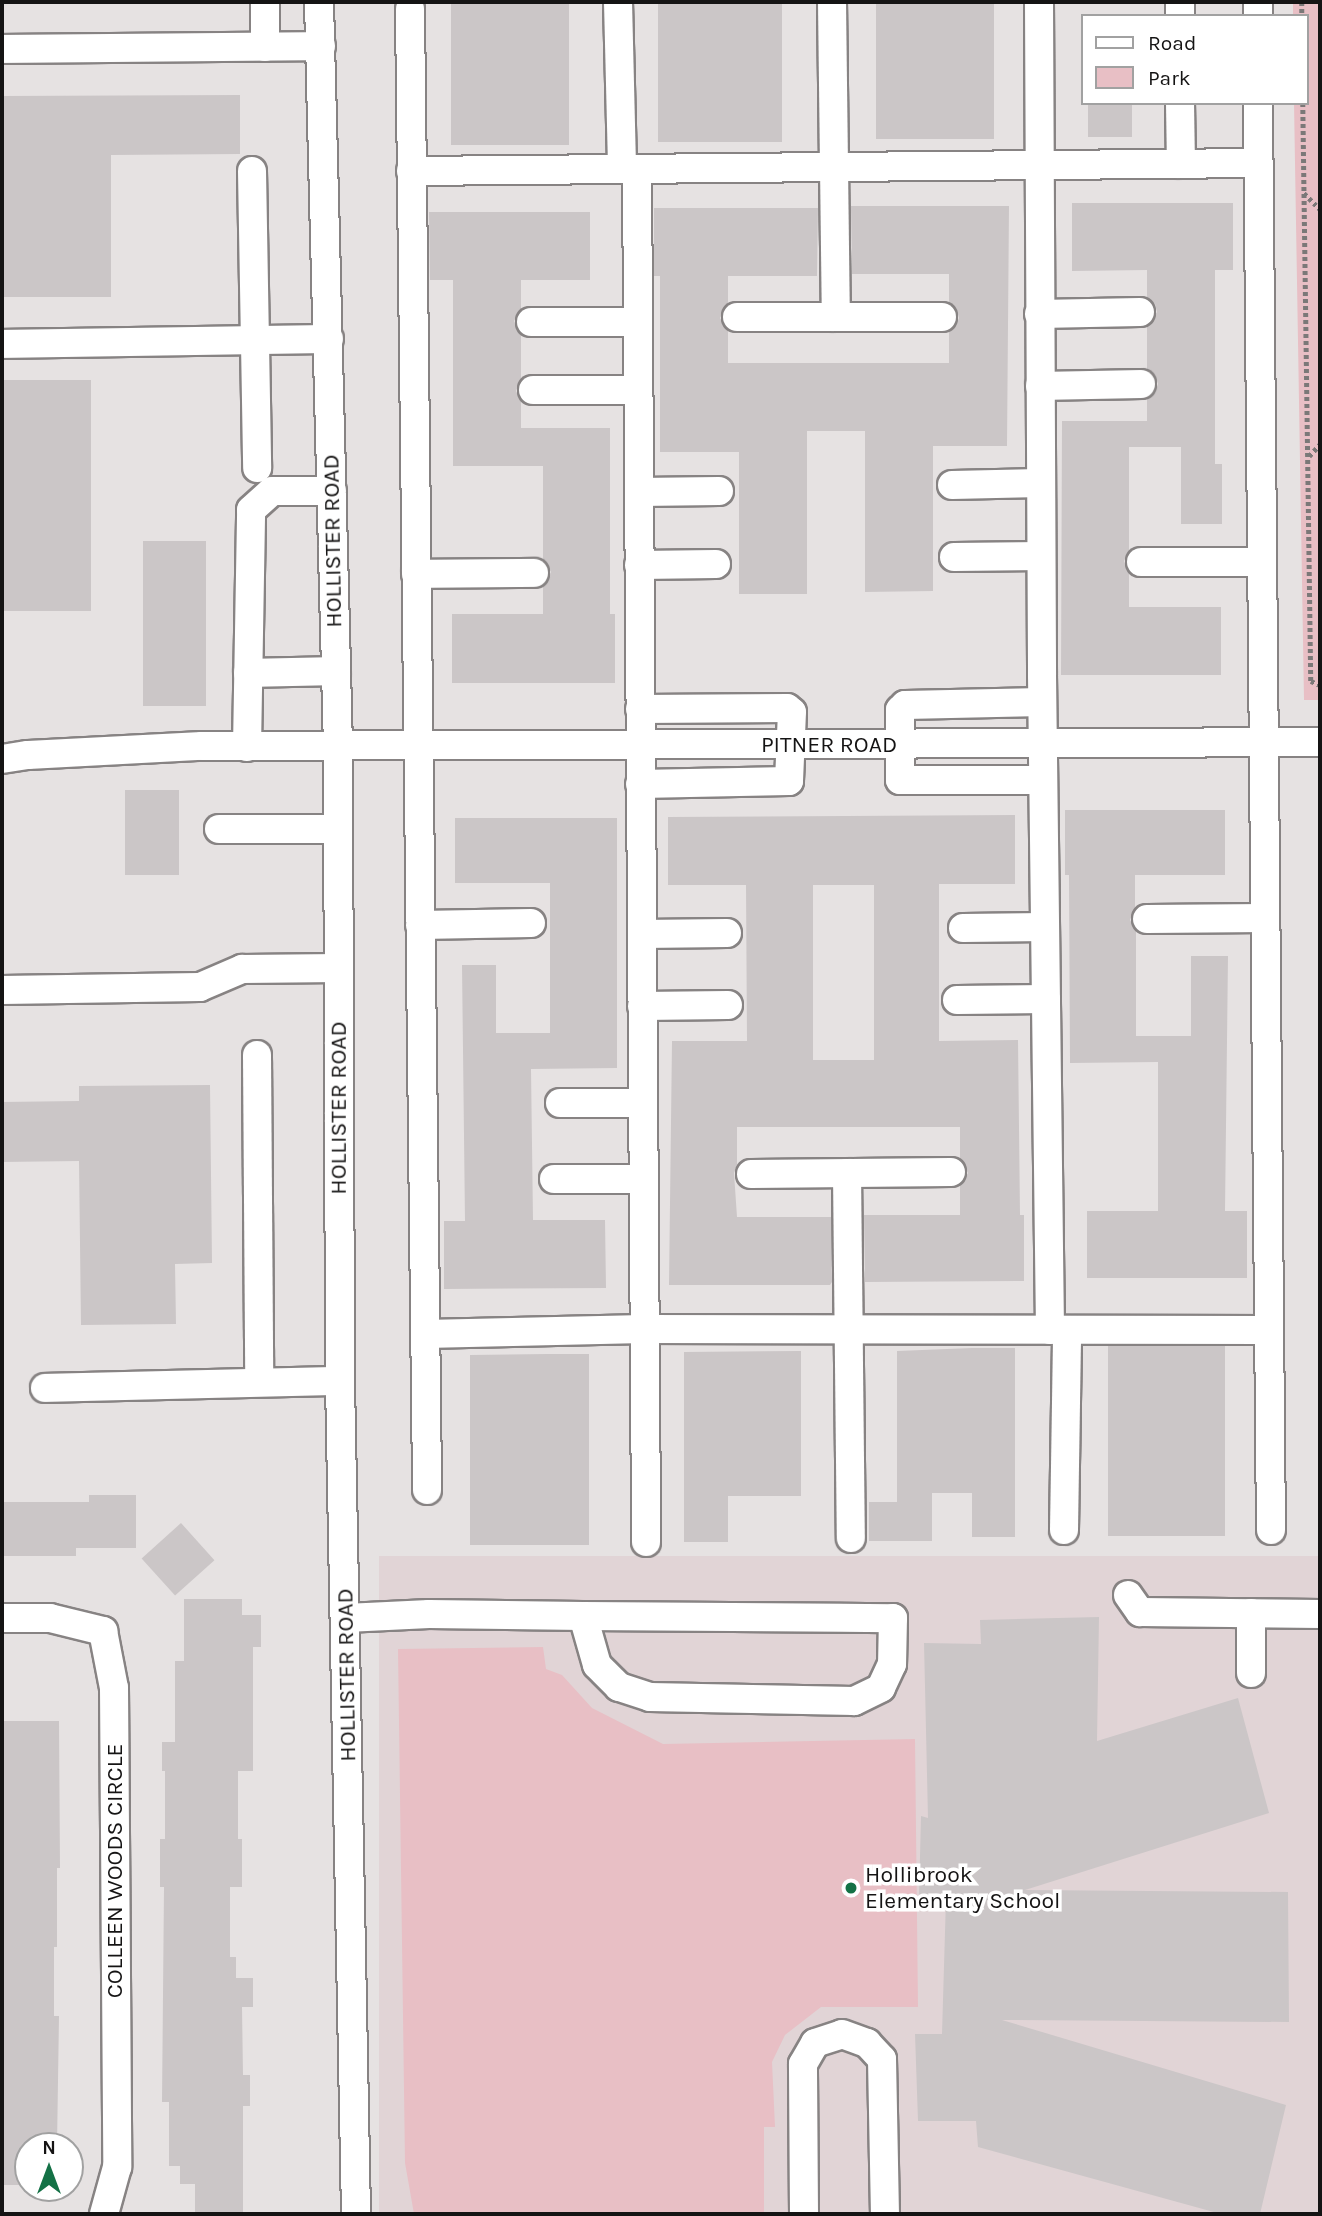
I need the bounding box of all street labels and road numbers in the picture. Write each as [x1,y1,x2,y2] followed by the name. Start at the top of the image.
[318,454,348,628] street label: HOLLISTER ROAD
[761,731,897,759] street label: PITNER ROAD
[325,1021,353,1195] street label: HOLLISTER ROAD
[332,1588,362,1762] street label: HOLLISTER ROAD
[101,1744,129,1998] street label: COLLEEN WOODS CIRCLE

